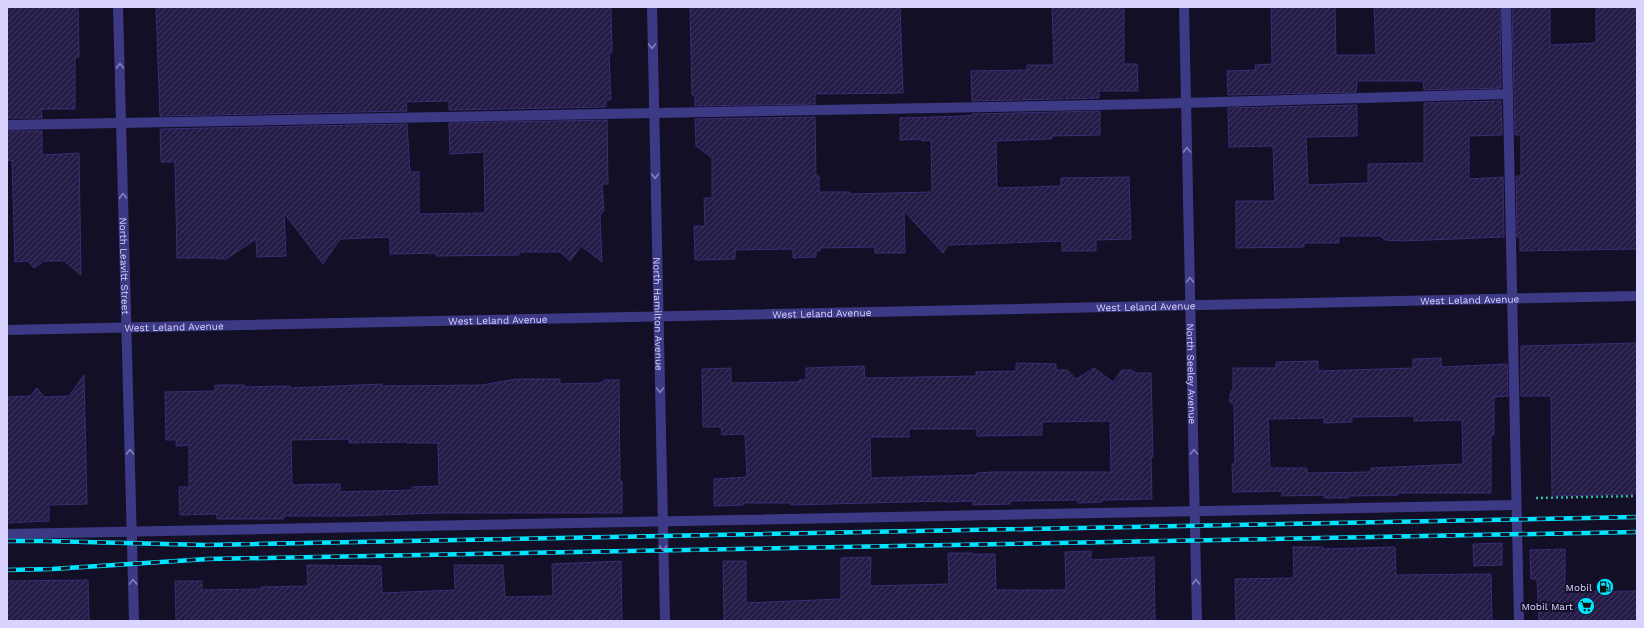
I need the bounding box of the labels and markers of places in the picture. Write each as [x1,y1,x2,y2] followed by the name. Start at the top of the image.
[1595,577,1615,597] fuel station icon: Mobil
[1566,582,1592,593] place label: Mobil
[1576,596,1596,616] supermarket icon: Mobil Mart
[1521,601,1574,612] place label: Mobil Mart

